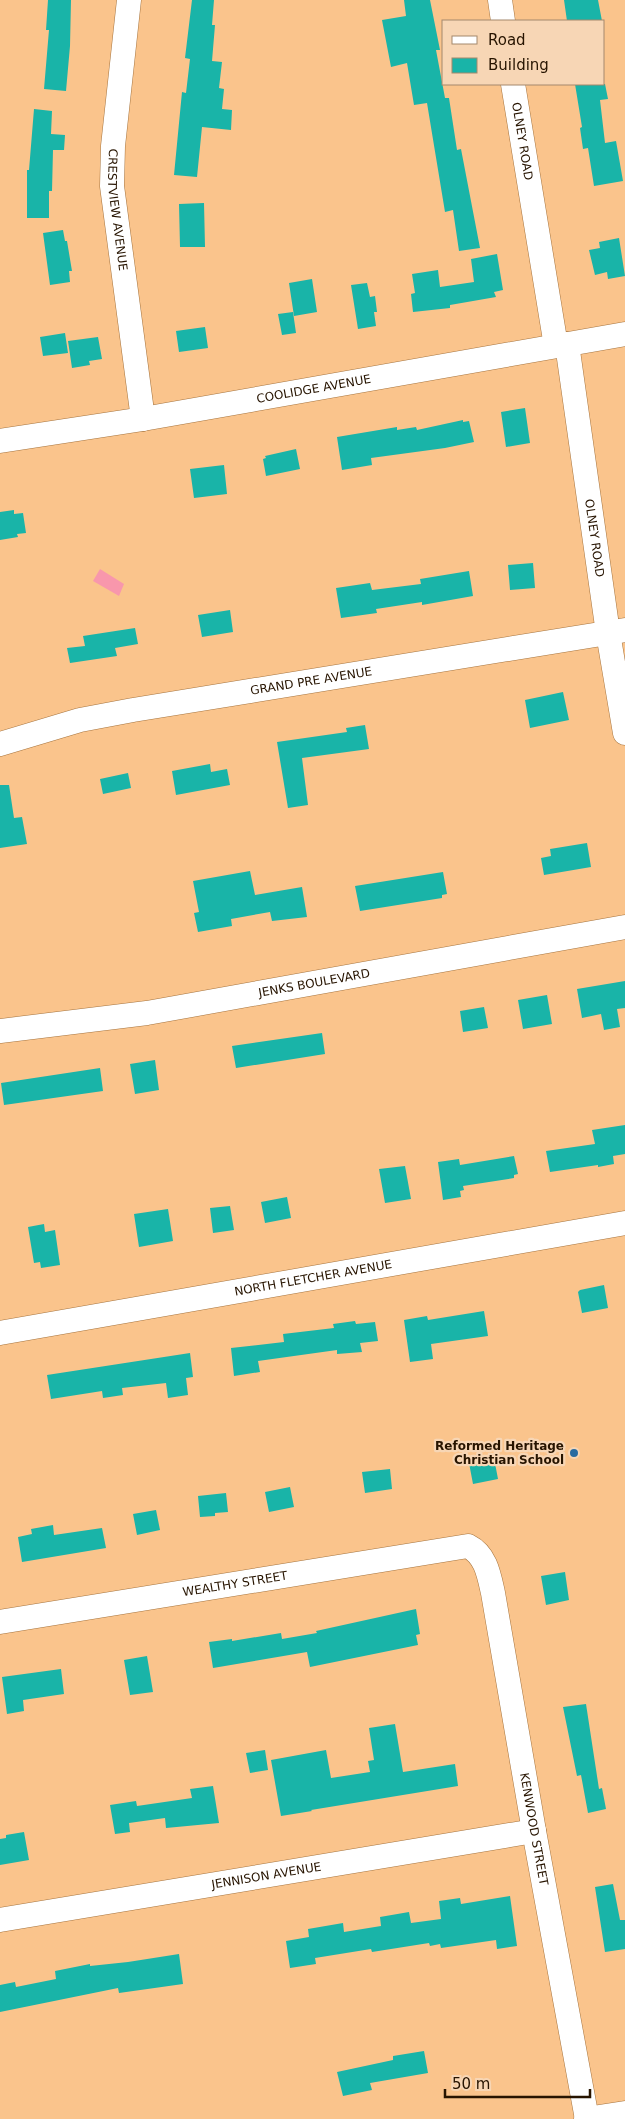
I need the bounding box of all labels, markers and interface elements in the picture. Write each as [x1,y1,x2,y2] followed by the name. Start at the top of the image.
[442,20,605,85] legend
[488,31,526,49] text: Road
[488,56,549,74] text: Building
[509,101,536,181] street label: OLNEY ROAD
[105,148,130,272] street label: CRESTVIEW AVENUE
[255,372,372,406] street label: COOLIDGE AVENUE
[582,498,607,578] street label: OLNEY ROAD
[249,664,373,698] street label: GRAND PRE AVENUE
[256,966,371,1000] street label: JENKS BOULEVARD
[233,1257,393,1299] street label: NORTH FLETCHER AVENUE
[435,1439,564,1467] place label: Reformed Heritage Christian School
[568,1447,580,1459] marker: Reformed Heritage Christian School
[181,1568,289,1599] street label: WEALTHY STREET
[517,1772,551,1887] street label: KENWOOD STREET
[209,1860,322,1892] street label: JENNISON AVENUE
[445,2066,590,2098] scale bar
[452,2075,490,2093] text: 50 m

